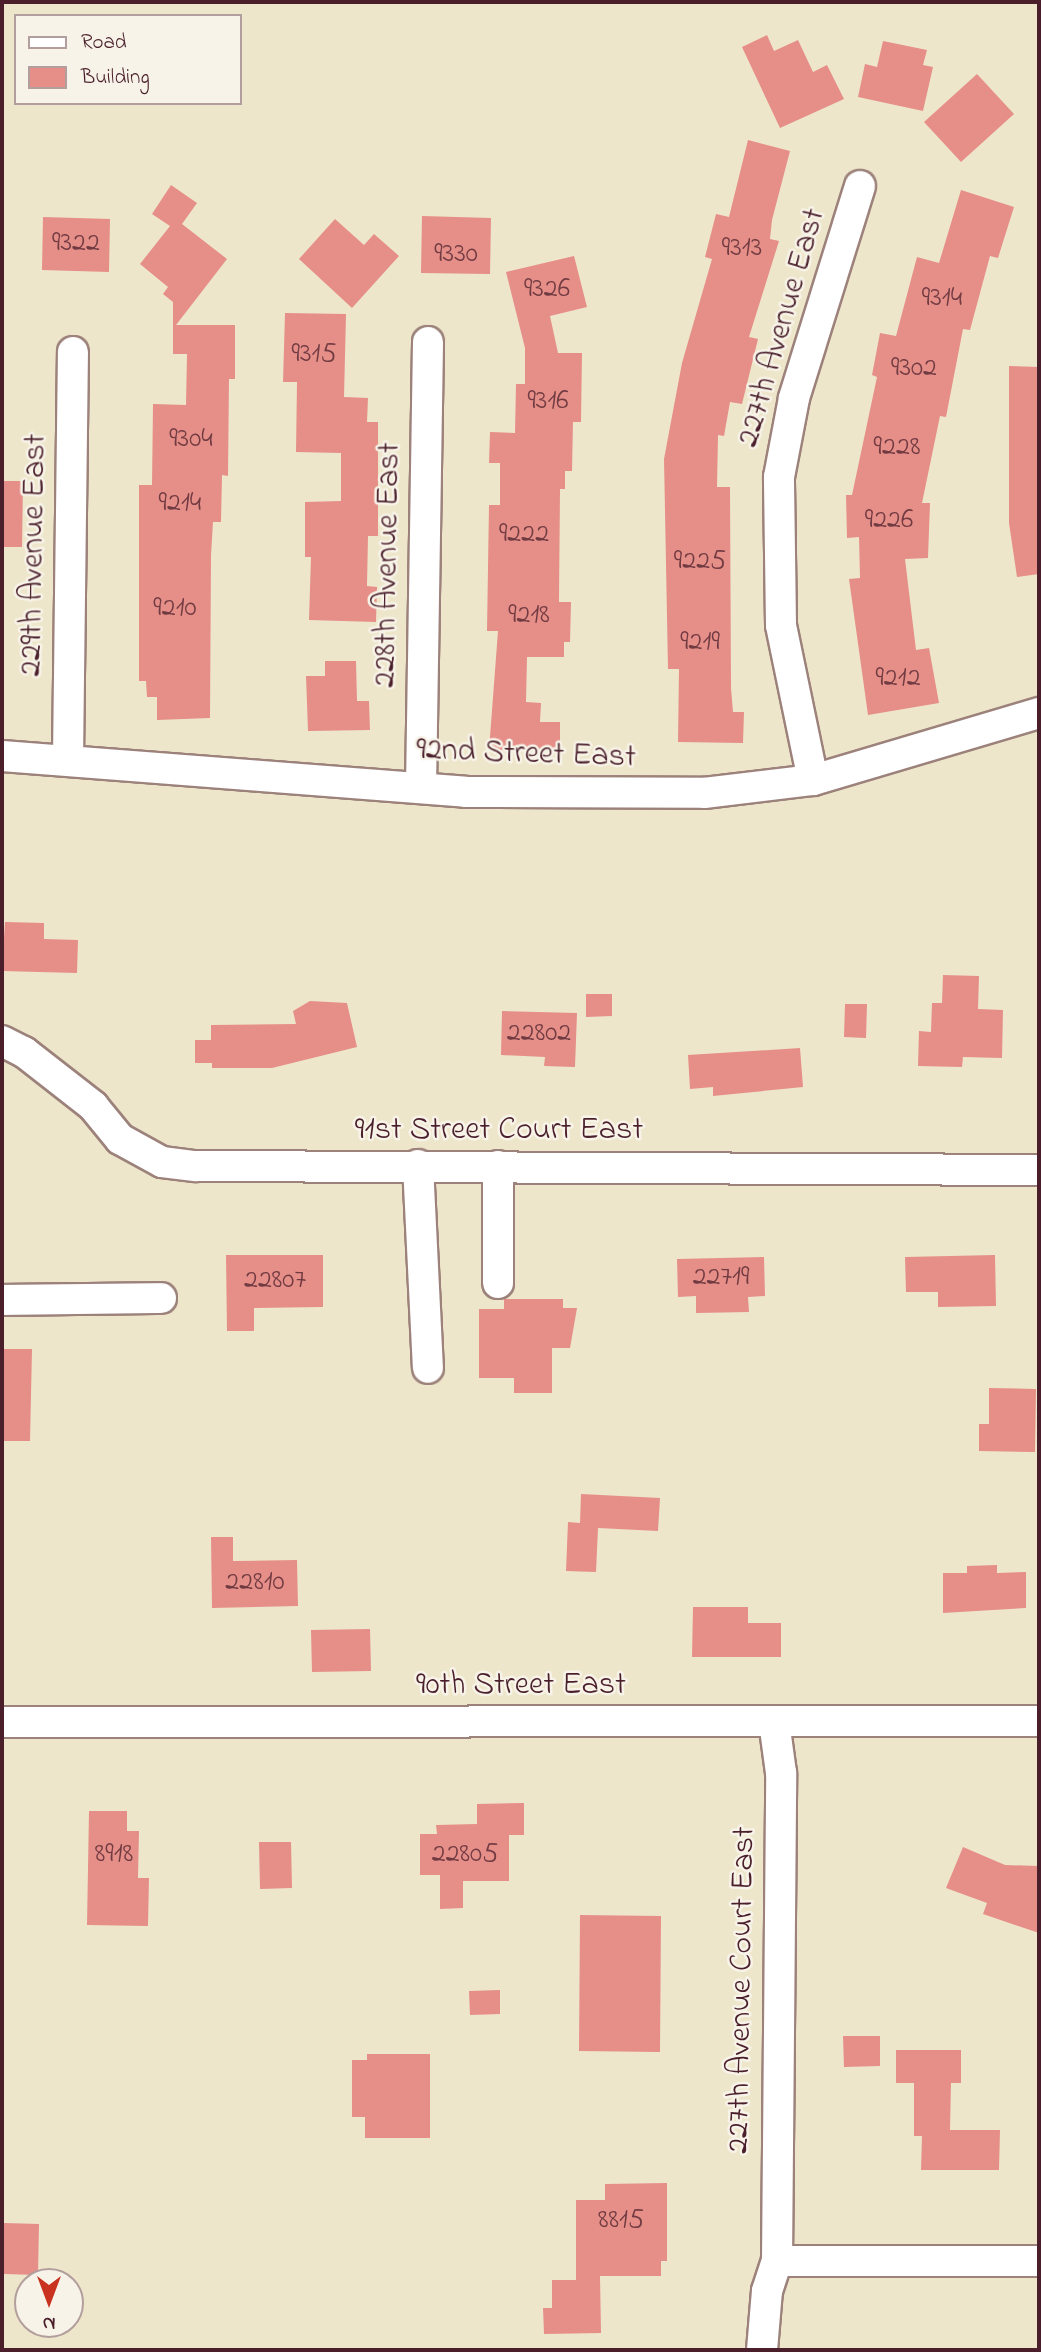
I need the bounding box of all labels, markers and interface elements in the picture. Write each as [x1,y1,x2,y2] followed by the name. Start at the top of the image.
[14,14,242,105] legend
[81,28,127,58] text: Road
[81,63,150,93] text: Building
[731,204,835,452] street label: 227th Avenue East
[52,227,100,261] house number: 9322
[722,232,762,266] house number: 9313
[434,238,478,272] house number: 9330
[524,273,570,307] house number: 9326
[922,282,962,316] house number: 9314
[292,338,336,372] house number: 9315
[891,352,937,386] house number: 9302
[527,385,569,419] house number: 9316
[169,423,213,457] house number: 9304
[874,431,920,465] house number: 9228
[14,433,56,677] street label: 229th Avenue East
[368,442,410,688] street label: 228th Avenue East
[159,487,201,521] house number: 9214
[865,504,913,538] house number: 9226
[499,518,549,552] house number: 9222
[674,545,726,579] house number: 9225
[153,592,197,626] house number: 9210
[508,599,550,633] house number: 9218
[680,626,720,660] house number: 9219
[875,662,921,696] house number: 9212
[416,732,636,778] street label: 92nd Street East
[507,1017,571,1051] house number: 22802
[355,1112,643,1150] street label: 91st Street Court East
[693,1261,749,1295] house number: 22719
[244,1264,306,1298] house number: 22807
[225,1566,285,1600] house number: 22810
[416,1667,626,1705] street label: 90th Street East
[721,1826,765,2154] street label: 227th Avenue Court East
[95,1838,133,1872] house number: 8918
[432,1838,498,1872] house number: 22805
[598,2204,644,2238] house number: 8815
[14,2268,84,2338] north arrow
[43,2309,55,2336] text: N

